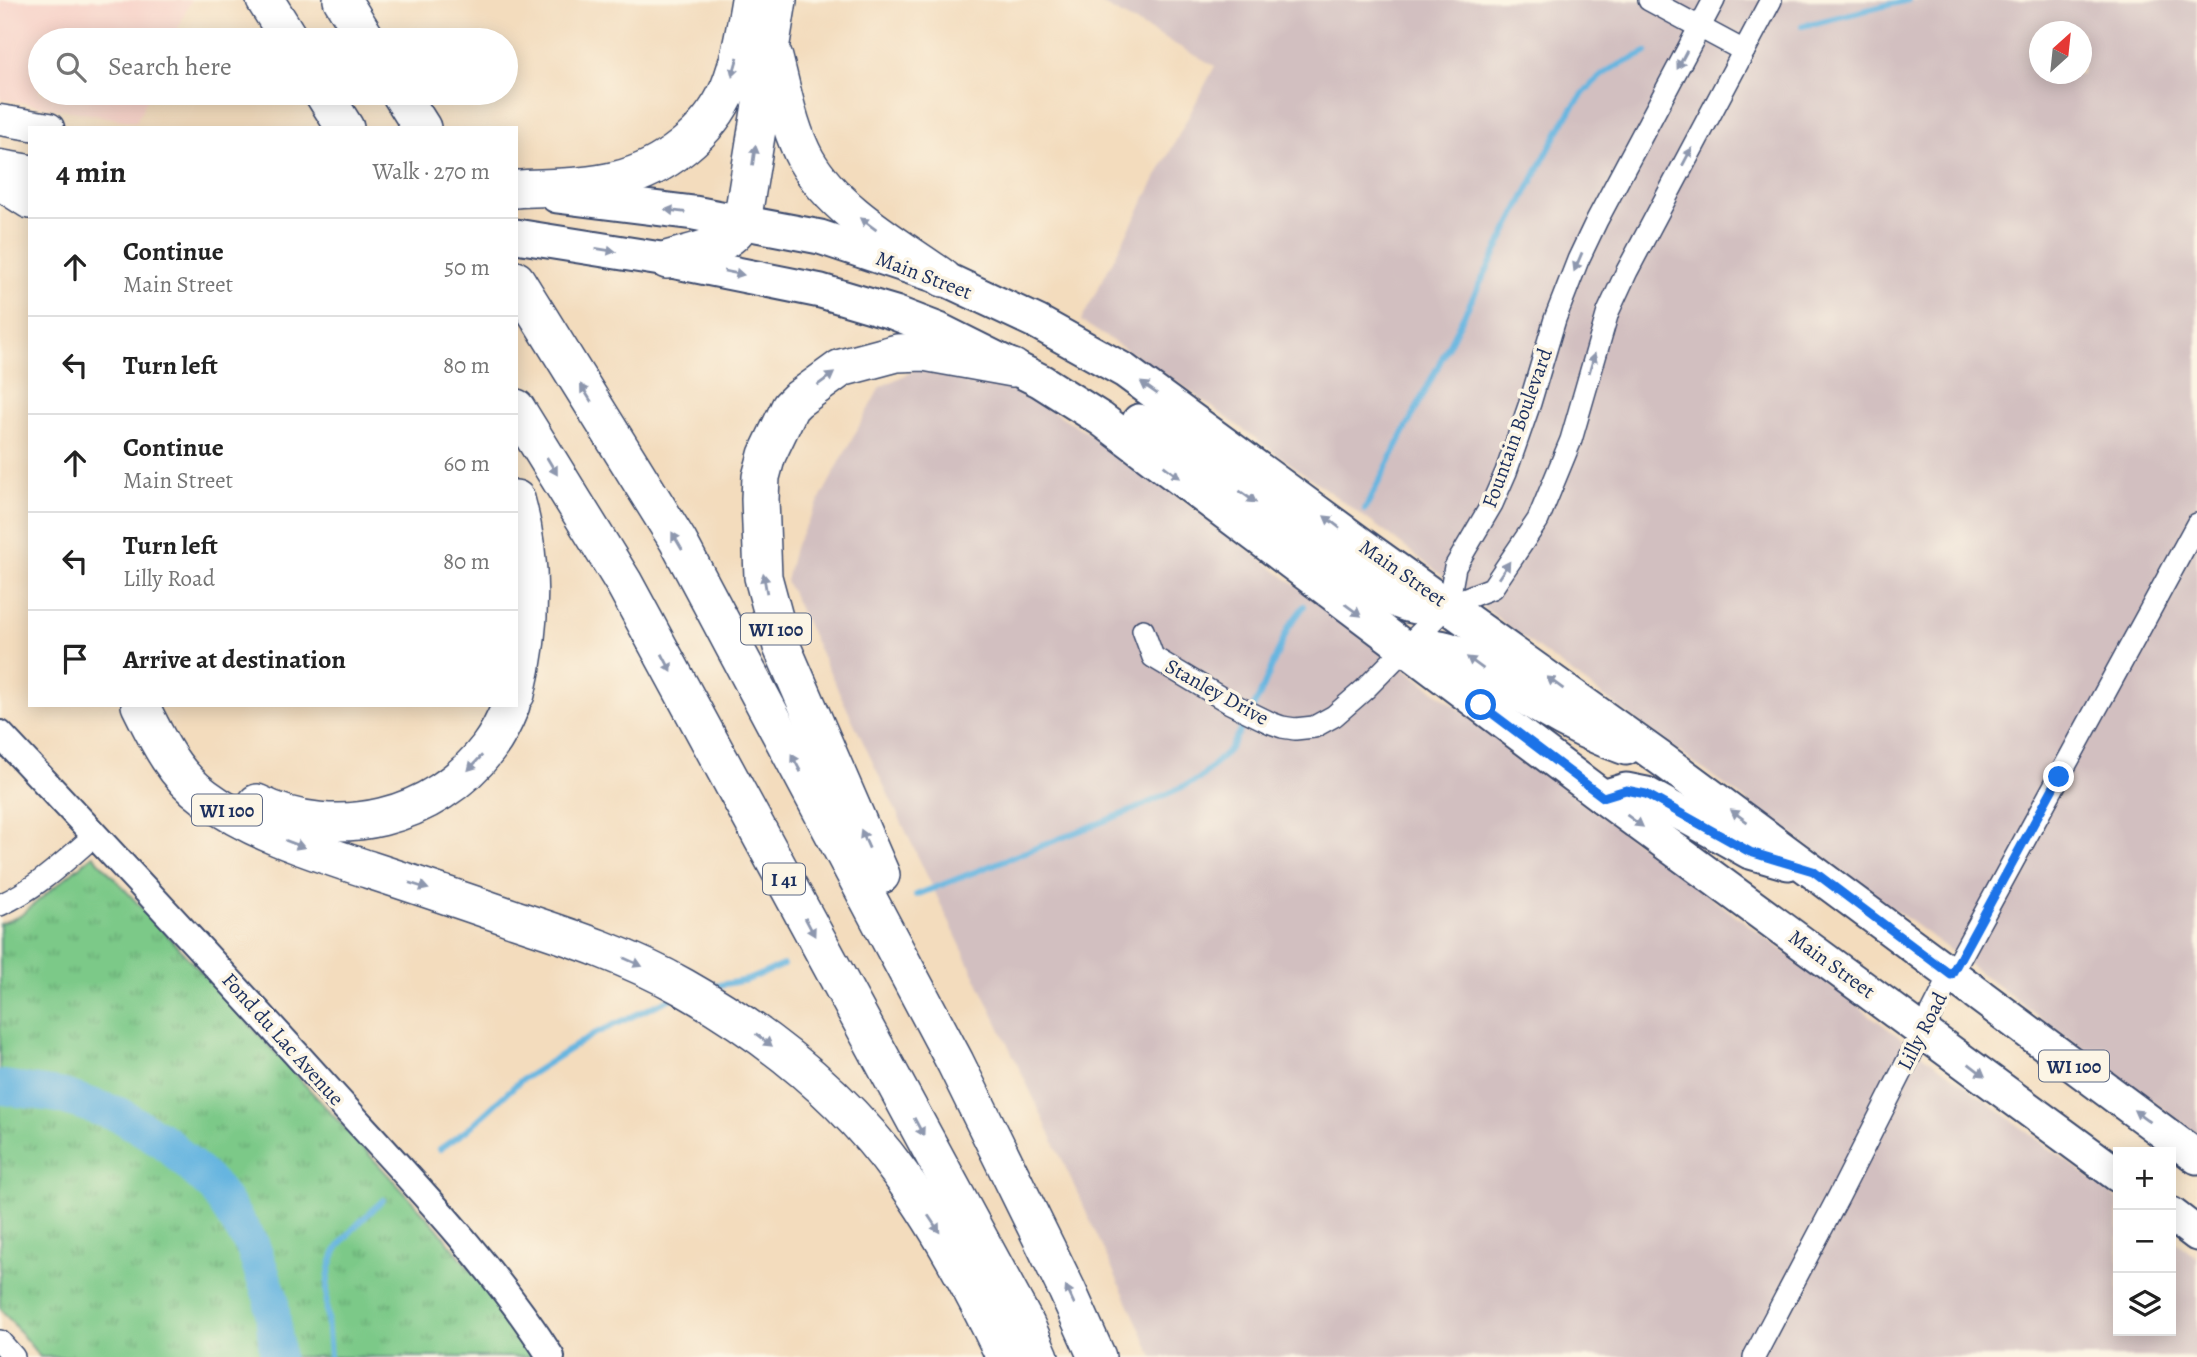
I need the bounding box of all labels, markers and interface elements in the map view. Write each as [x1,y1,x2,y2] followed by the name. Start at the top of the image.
[2029,21,2092,84] north arrow
[28,28,518,105] search box
[52,48,90,86] icon: search
[108,49,232,84] text: Search here
[1676,51,1688,70] one-way arrow
[730,56,740,77] one-way arrow
[749,144,760,166] one-way arrow
[1680,146,1692,166] one-way arrow
[56,152,126,192] text: 4 min
[372,156,490,187] text: Walk · 270 m
[664,205,686,216] one-way arrow
[859,217,877,231] one-way arrow
[123,234,224,269] text: Continue
[872,244,976,306] street label: Main Street
[595,245,617,256] one-way arrow
[56,248,94,286] icon: ahead
[444,252,490,283] text: 50 m
[1572,252,1583,273] one-way arrow
[723,268,745,279] one-way arrow
[123,269,233,300] text: Main Street
[1475,344,1559,512] street label: Fountain Boulevard
[56,346,94,384] icon: left
[123,348,218,383] text: Turn left
[443,350,490,381] text: 80 m
[1588,352,1598,373] one-way arrow
[817,372,835,386] one-way arrow
[1140,381,1158,395] one-way arrow
[580,383,593,402] one-way arrow
[123,430,224,465] text: Continue
[56,444,94,482] icon: ahead
[443,448,490,479] text: 60 m
[545,457,558,476] one-way arrow
[123,465,233,496] text: Main Street
[1162,465,1181,479] one-way arrow
[1239,490,1257,504] one-way arrow
[1323,516,1341,530] one-way arrow
[123,528,218,563] text: Turn left
[671,532,684,551] one-way arrow
[1354,533,1452,613] street label: Main Street
[56,542,94,580] icon: left
[443,546,490,577] text: 80 m
[1497,561,1510,580] one-way arrow
[123,563,215,594] text: Lilly Road
[759,572,770,594] one-way arrow
[1344,602,1362,616] one-way arrow
[741,614,811,644] road number: WI 100
[56,640,94,678] icon: arrive
[123,642,346,677] text: Arrive at destination
[1160,652,1274,732] street label: Stanley Drive
[660,653,672,673] one-way arrow
[1466,656,1484,670] one-way arrow
[1546,676,1564,690] one-way arrow
[1465,689,1496,720] route start
[467,754,483,771] one-way arrow
[790,754,802,773] one-way arrow
[2043,761,2074,792] route end
[192,794,262,825] road number: WI 100
[1730,810,1748,824] one-way arrow
[1626,813,1644,827] one-way arrow
[859,829,870,850] one-way arrow
[284,838,305,849] one-way arrow
[763,864,805,894] road number: I 41
[409,881,430,892] one-way arrow
[804,917,816,937] one-way arrow
[1783,923,1881,1005] street label: Main Street
[623,957,644,968] one-way arrow
[216,966,350,1112] street label: Fond du Lac Avenue
[1890,987,1954,1075] street label: Lilly Road
[755,1033,773,1047] one-way arrow
[2039,1050,2109,1082] road number: WI 100
[1968,1063,1986,1077] one-way arrow
[2133,1109,2151,1123] one-way arrow
[913,1117,924,1137] one-way arrow
[2113,1147,2176,1336] map controls
[2113,1147,2176,1210] button: +
[2113,1210,2176,1273] button: −
[927,1214,940,1234] one-way arrow
[2113,1273,2176,1336] button: layers
[1064,1285,1075,1305] one-way arrow

